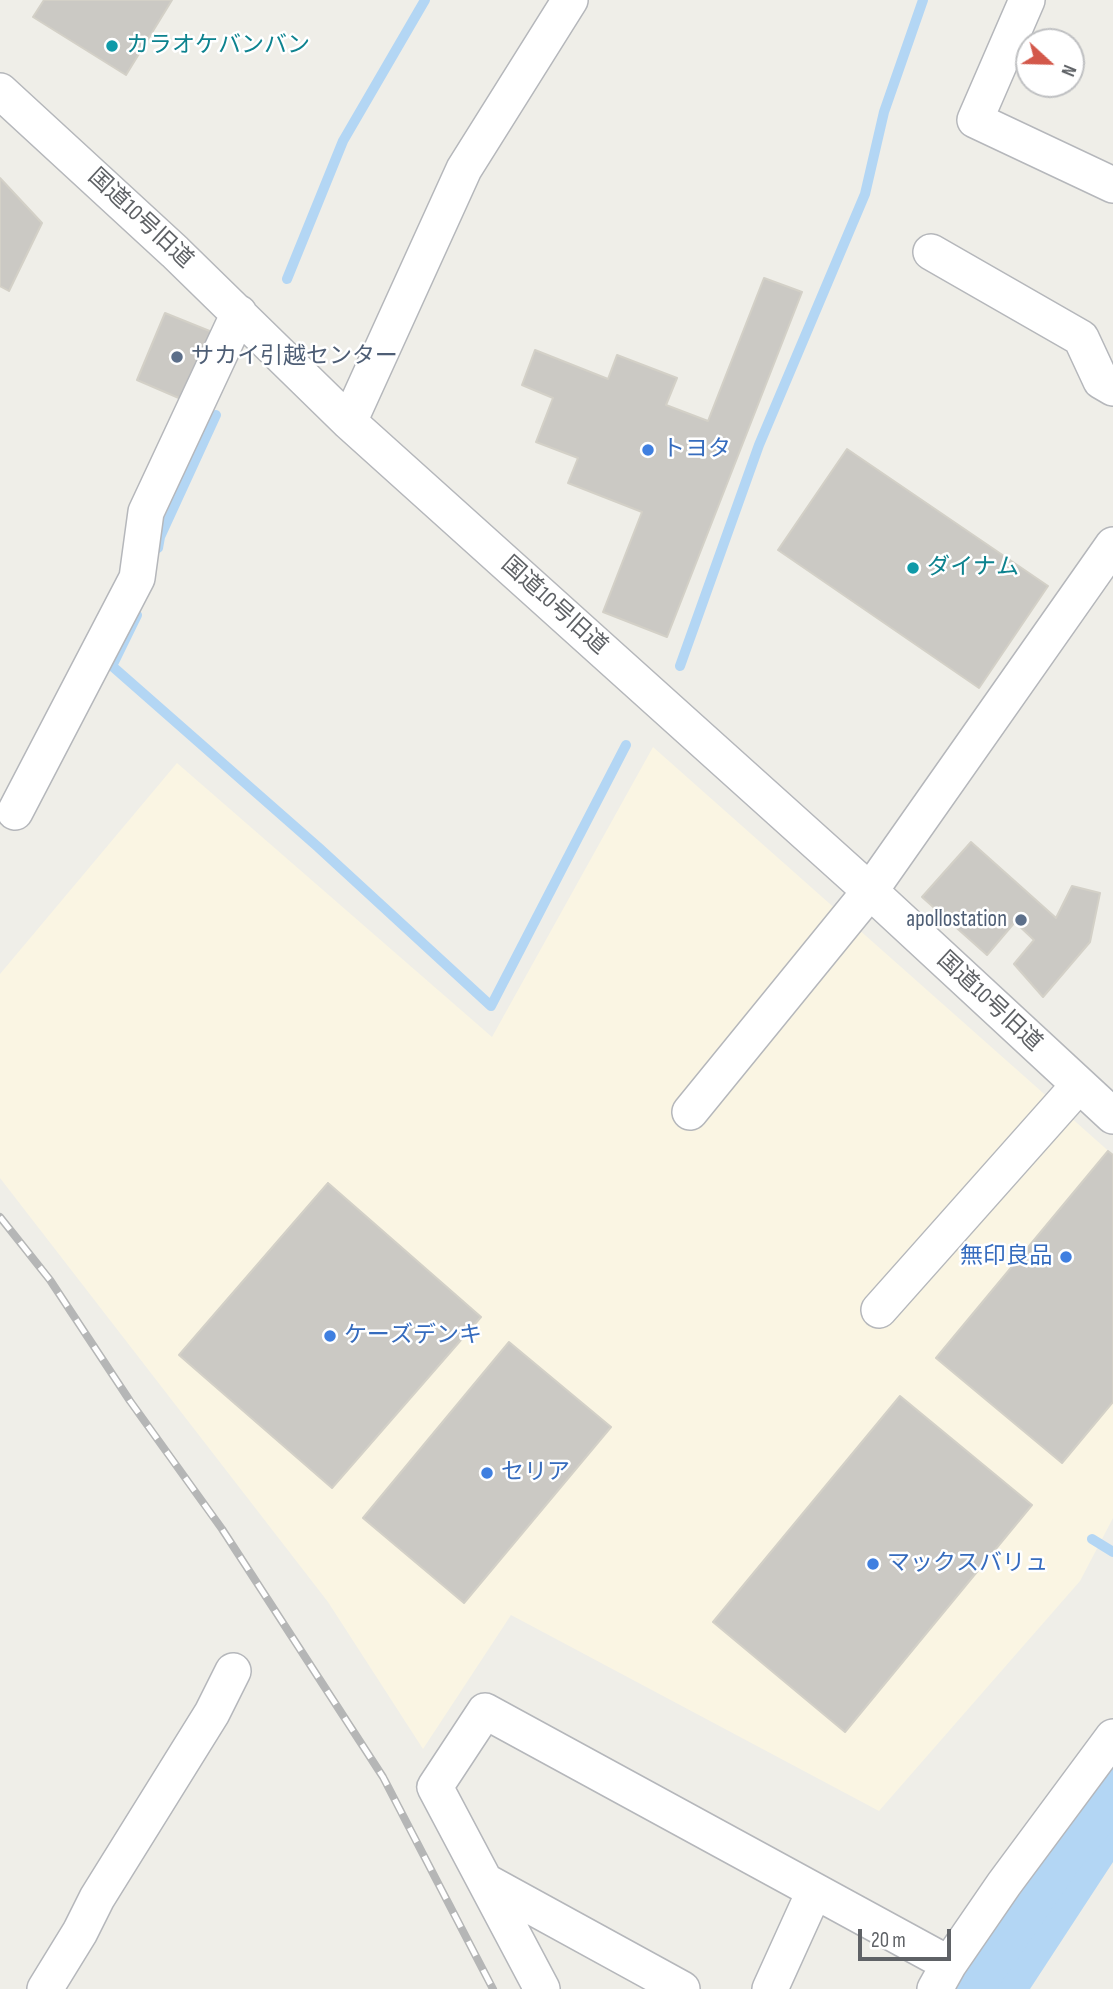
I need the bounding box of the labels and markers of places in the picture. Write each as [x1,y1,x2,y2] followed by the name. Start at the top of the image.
[126,32,310,60] place label: カラオケバンバン
[104,38,120,54] marker: カラオケバンバン
[191,343,398,371] place label: サカイ引越センター
[169,349,185,365] marker: サカイ引越センター
[662,436,731,464] place label: トヨタ
[640,442,656,458] marker: トヨタ
[927,554,1019,582] place label: ダイナム
[905,560,921,576] marker: ダイナム
[906,906,1007,934] place label: apollostation
[1013,912,1029,928] marker: apollostation
[960,1243,1052,1271] place label: 無印良品
[1058,1249,1074,1265] marker: 無印良品
[344,1322,482,1350] place label: ケーズデンキ
[322,1328,338,1344] marker: ケーズデンキ
[501,1459,570,1487] place label: セリア
[479,1465,495,1481] marker: セリア
[887,1550,1048,1578] place label: マックスバリュ
[865,1556,881,1572] marker: マックスバリュ

